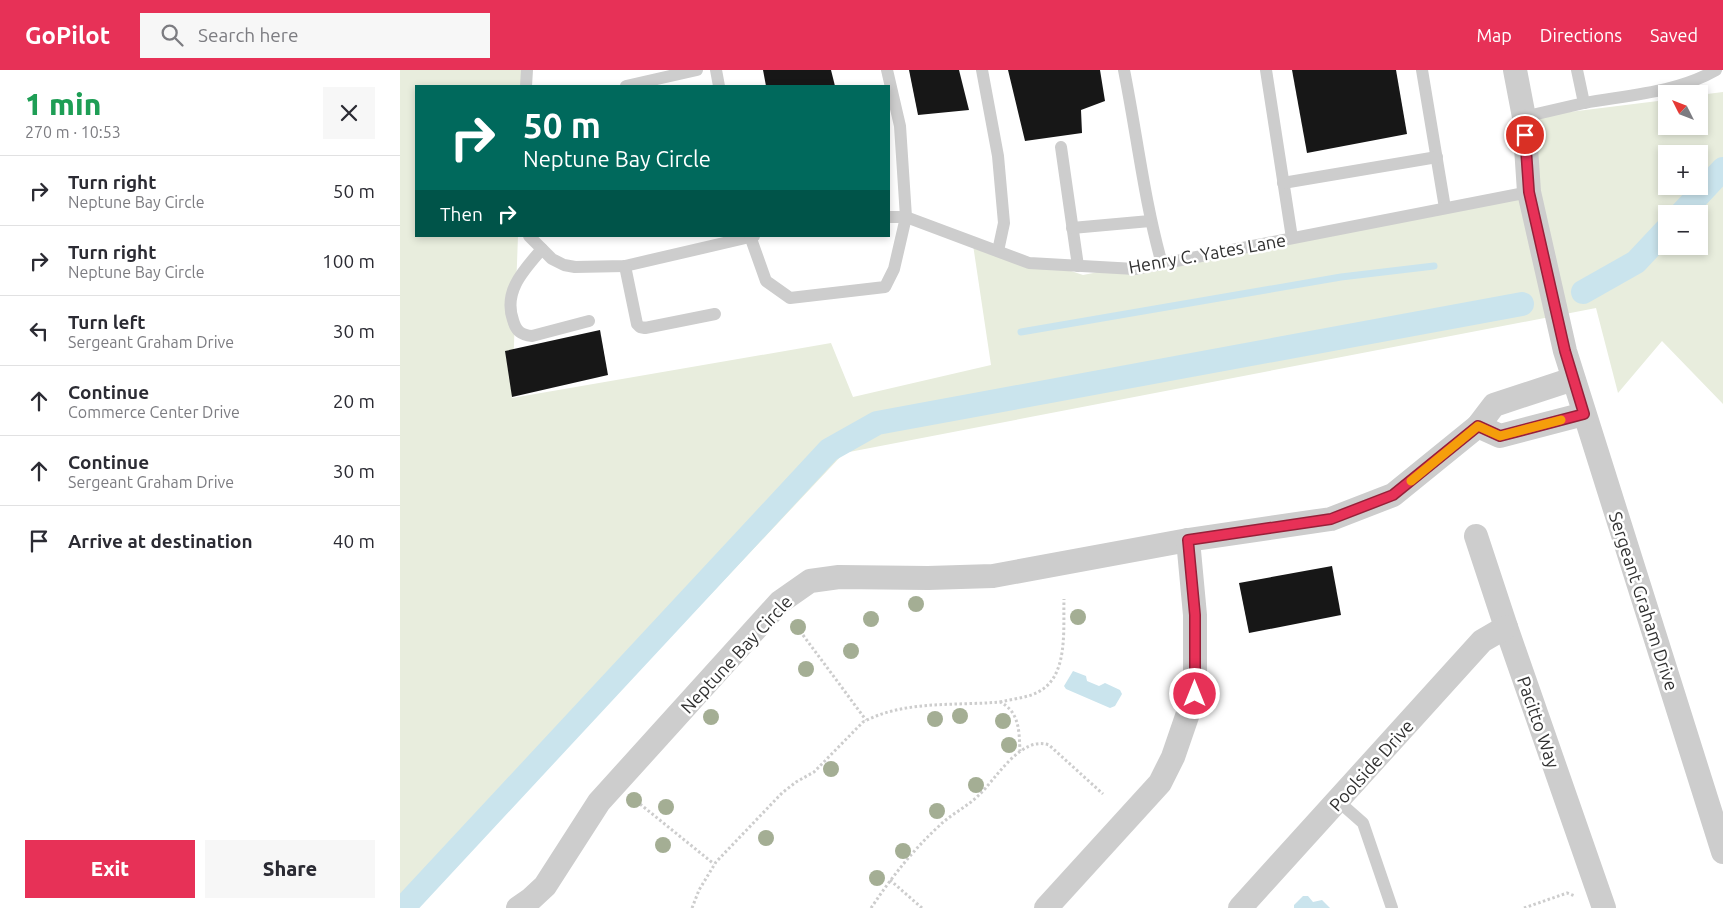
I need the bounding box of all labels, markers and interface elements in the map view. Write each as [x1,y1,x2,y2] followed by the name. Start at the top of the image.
[140,13,490,58] search box
[158,21,186,49] icon: search
[25,22,110,49] text: GoPilot
[198,24,298,46] text: Search here
[1476,25,1512,45] text: Map
[1540,25,1622,45] text: Directions
[1650,25,1698,45] text: Saved
[1658,85,1708,135] north arrow
[1658,85,1708,255] map controls
[25,87,101,121] text: 1 min
[323,87,375,139] button: close
[440,105,505,170] icon: right
[523,105,601,145] text: 50 m
[1504,114,1546,156] pin
[1511,121,1539,149] icon: arrive
[25,123,121,141] text: 270 m · 10:53
[1658,145,1708,195] button: +
[523,146,711,171] text: Neptune Bay Circle
[68,171,156,193] text: Turn right
[25,177,53,205] icon: right
[333,180,375,202] text: 50 m
[68,193,205,211] text: Neptune Bay Circle
[493,200,521,228] icon: right
[440,203,483,225] text: Then
[1658,205,1708,255] button: −
[1127,229,1287,277] street label: Henry C. Yates Lane
[68,241,156,263] text: Turn right
[25,247,53,275] icon: right
[322,250,375,272] text: 100 m
[68,263,205,281] text: Neptune Bay Circle
[68,311,146,333] text: Turn left
[25,317,53,345] icon: left
[333,320,375,342] text: 30 m
[68,333,234,351] text: Sergeant Graham Drive
[68,381,149,403] text: Continue
[25,387,53,415] icon: ahead
[333,390,375,412] text: 20 m
[68,403,240,421] text: Commerce Center Drive
[68,451,149,473] text: Continue
[25,457,53,485] icon: ahead
[333,460,375,482] text: 30 m
[68,473,234,491] text: Sergeant Graham Drive
[1606,509,1682,693] street label: Sergeant Graham Drive
[25,527,53,555] icon: arrive
[68,530,253,552] text: Arrive at destination
[333,530,375,552] text: 40 m
[676,591,796,717] street label: Neptune Bay Circle
[1168,667,1220,719] position arrow
[1514,674,1564,771] street label: Pacitto Way
[1325,715,1417,815] street label: Poolside Drive
[25,840,195,898] button: Exit
[205,840,375,898] button: Share

